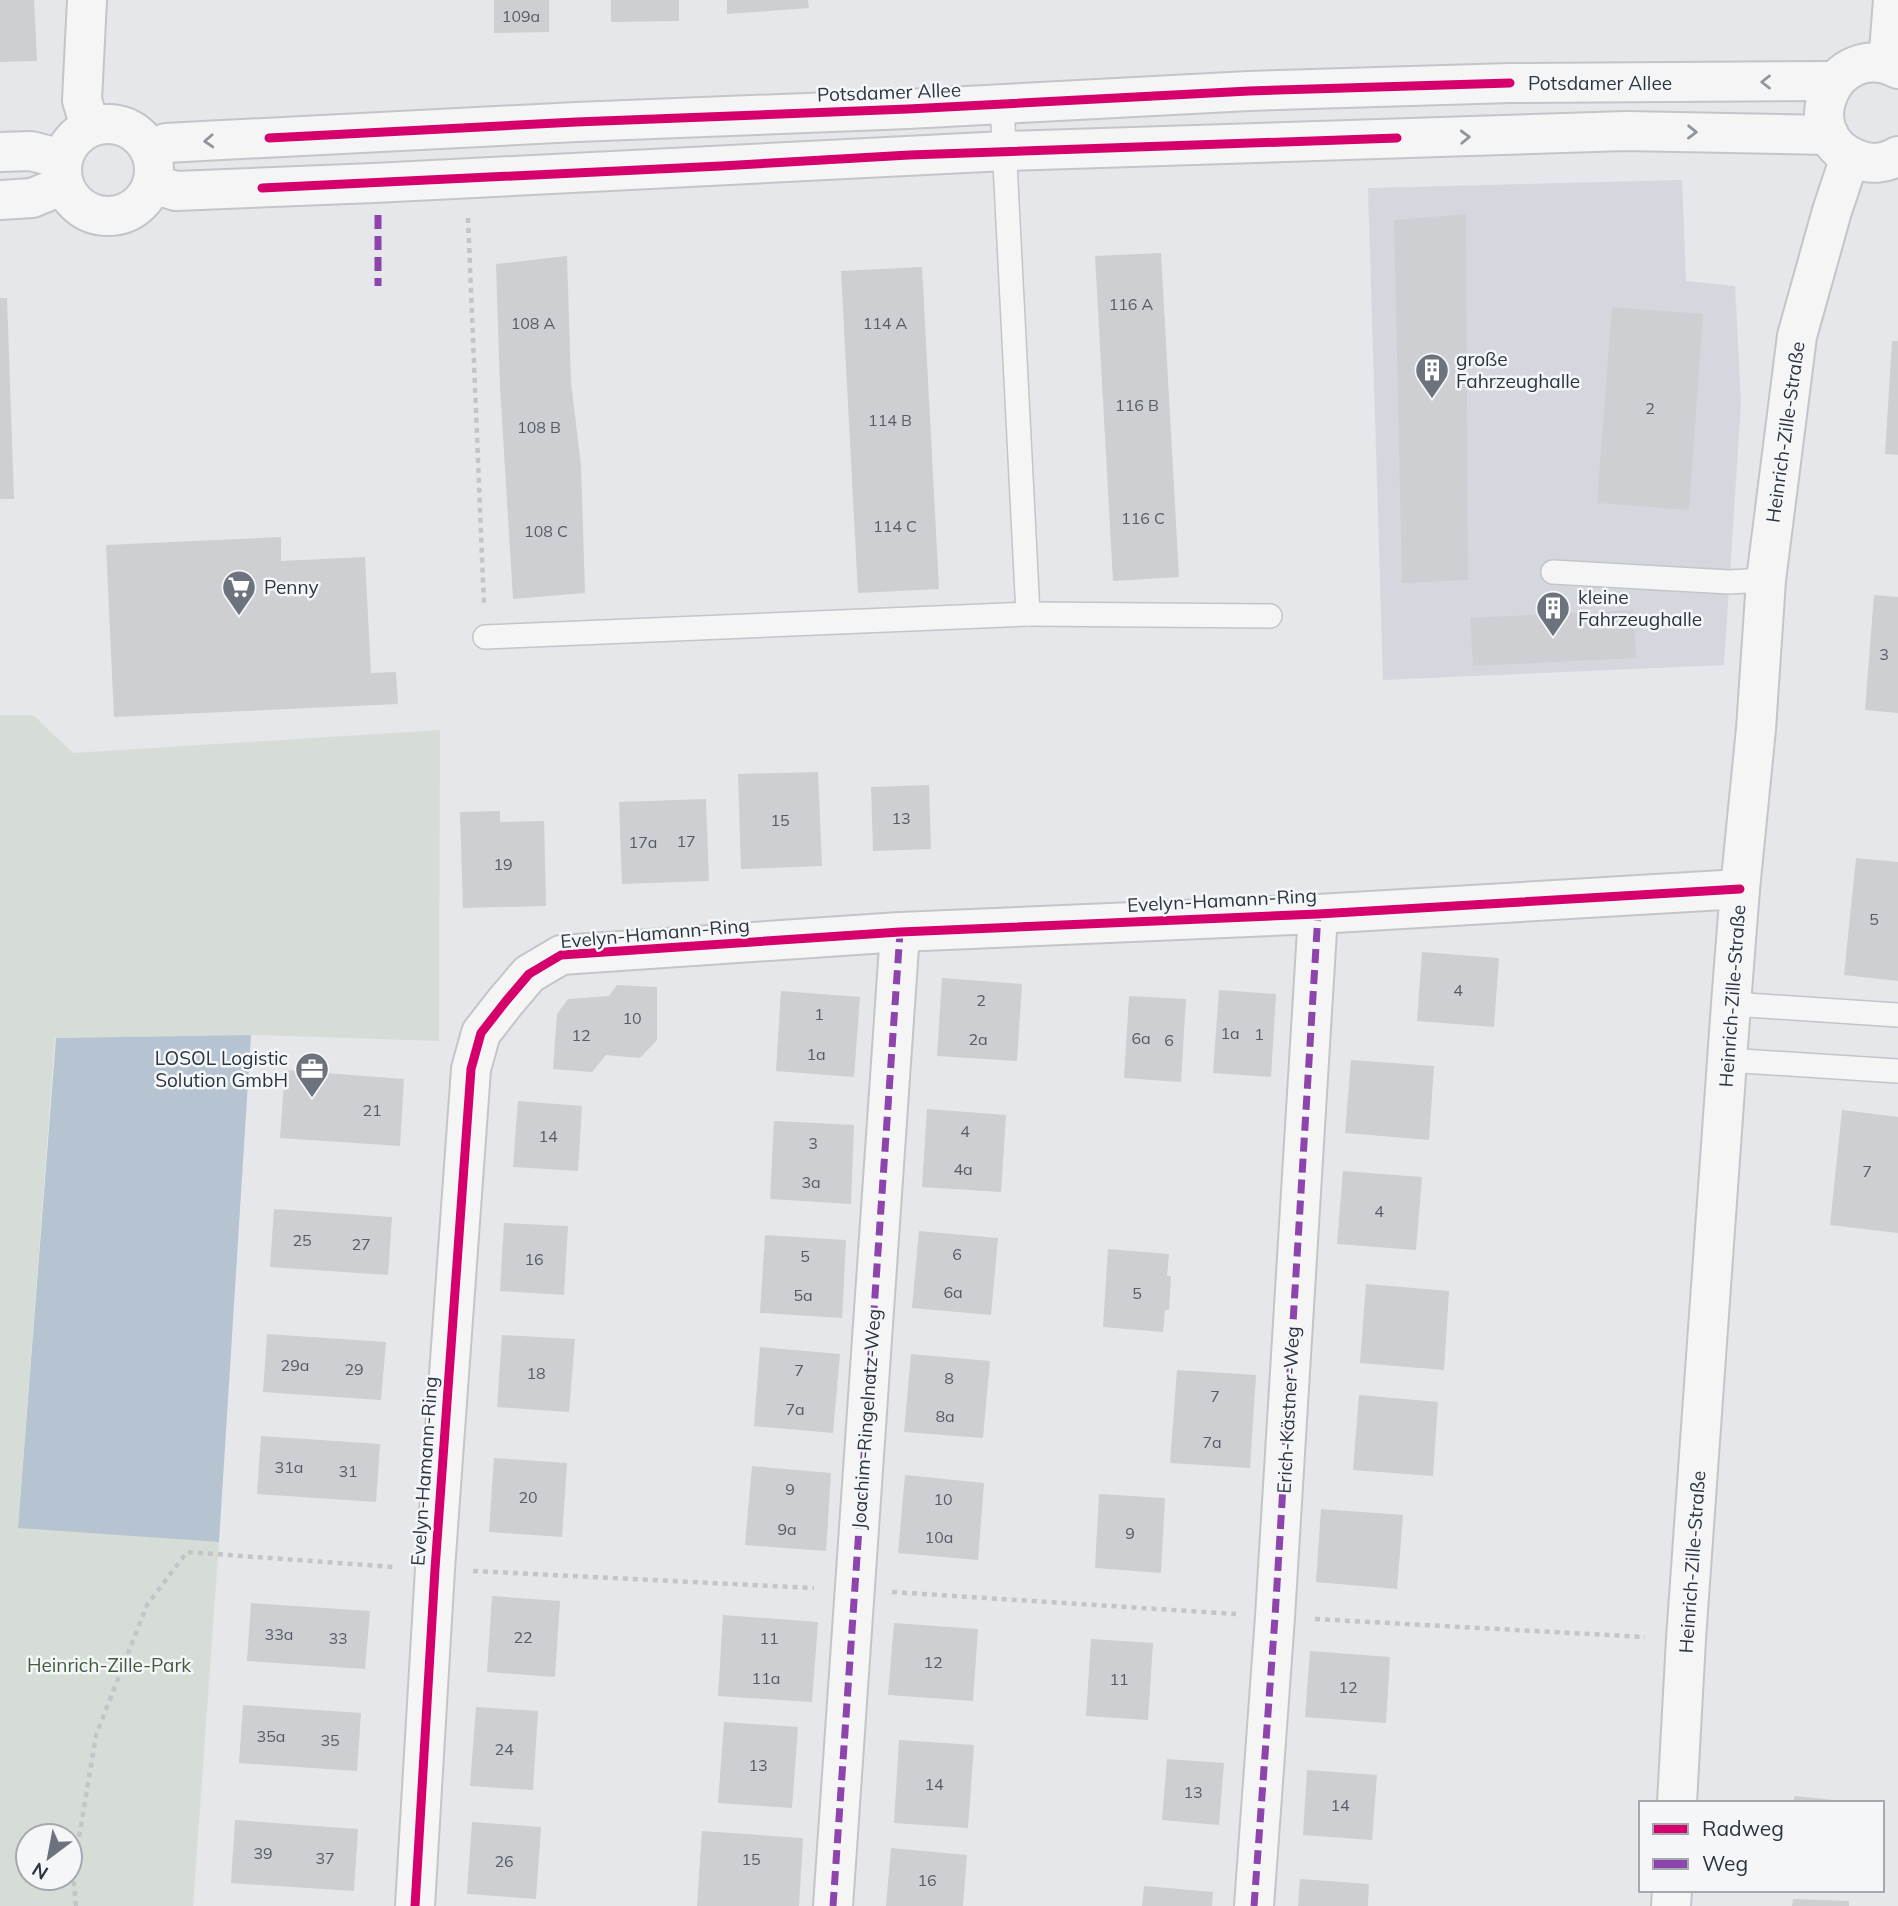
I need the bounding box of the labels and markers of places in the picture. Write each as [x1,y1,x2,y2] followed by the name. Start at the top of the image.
[1456,347,1580,393] place label: große Fahrzeughalle
[1413,351,1451,400] building icon: große Fahrzeughalle
[220,568,258,617] supermarket icon: Penny
[264,575,319,599] place label: Penny
[1578,585,1702,631] place label: kleine Fahrzeughalle
[1534,589,1572,638] building icon: kleine Fahrzeughalle
[155,1046,288,1092] place label: LOSOL Logistic Solution GmbH
[293,1050,331,1099] office icon: LOSOL Logistic Solution GmbH

